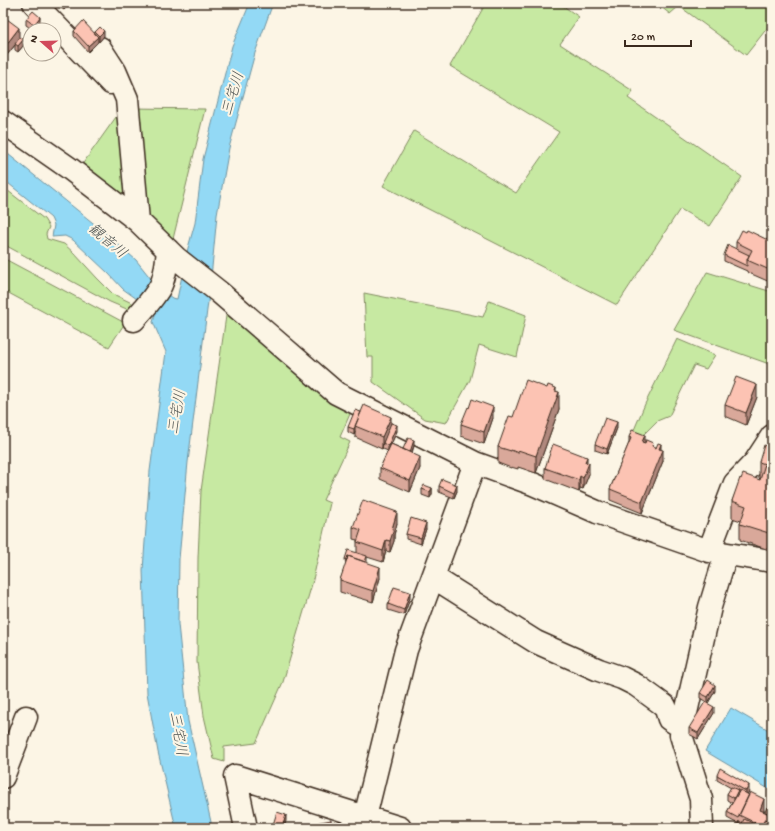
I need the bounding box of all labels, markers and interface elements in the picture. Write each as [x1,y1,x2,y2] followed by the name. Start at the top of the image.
[22,22,62,62] north arrow
[625,22,691,48] scale bar
[631,31,656,45] text: 20 m
[28,34,41,45] text: N
[219,70,249,118] water label: 三宅川
[84,220,131,263] water label: 観音川
[165,388,191,436] water label: 三宅川
[164,710,190,758] water label: 三宅川

